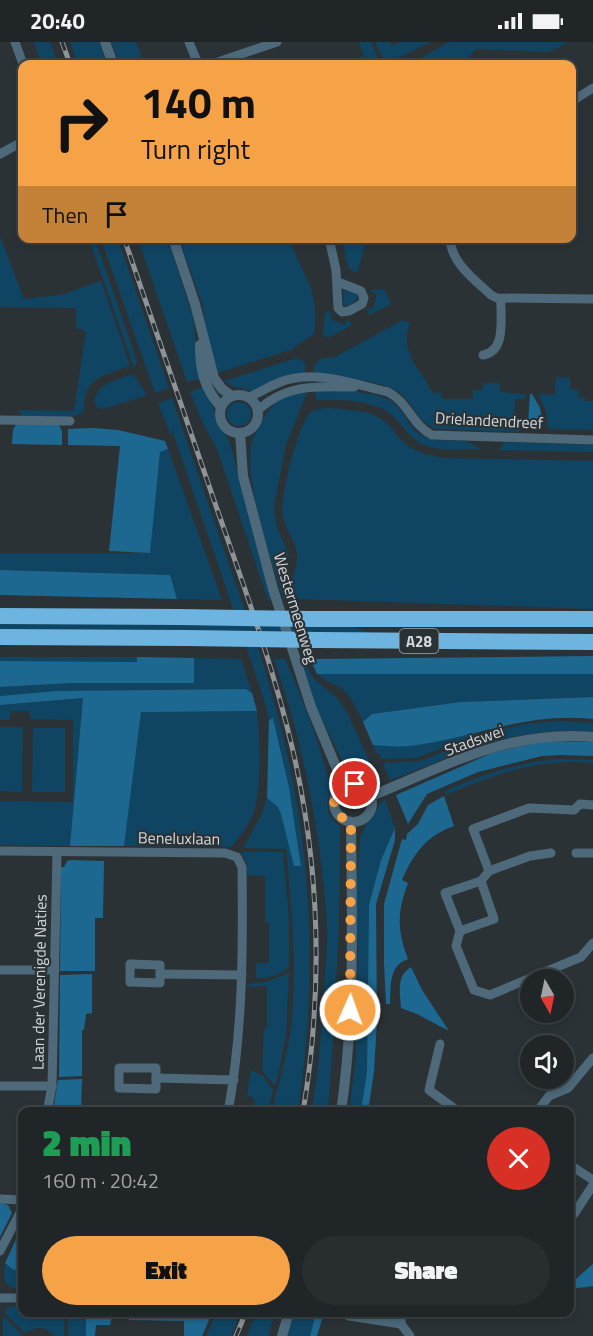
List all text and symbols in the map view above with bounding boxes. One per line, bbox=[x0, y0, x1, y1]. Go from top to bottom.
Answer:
text: 20:40 bbox=[30, 4, 85, 38]
text: 140 m bbox=[141, 70, 256, 134]
icon: right bbox=[42, 84, 120, 162]
text: Turn right bbox=[141, 128, 250, 169]
text: Then bbox=[42, 198, 88, 232]
icon: arrive bbox=[100, 198, 133, 231]
street label: Drielandendreef bbox=[434, 405, 544, 435]
street label: Westermeenweg bbox=[268, 549, 324, 667]
road number: A28 bbox=[400, 629, 438, 653]
street label: Stadswei bbox=[441, 718, 507, 762]
pin bbox=[329, 758, 380, 809]
icon: arrive bbox=[338, 767, 371, 800]
street label: Beneluxlaan bbox=[138, 825, 220, 851]
street label: Laan der Verenigde Naties bbox=[25, 894, 53, 1070]
north arrow bbox=[520, 969, 574, 1023]
map controls bbox=[520, 969, 574, 1089]
position arrow bbox=[318, 978, 382, 1042]
button: sound bbox=[520, 1035, 574, 1089]
text: 2 min bbox=[42, 1115, 131, 1170]
button: close bbox=[487, 1127, 550, 1190]
text: 160 m · 20:42 bbox=[42, 1165, 159, 1196]
button: Exit bbox=[42, 1236, 290, 1305]
button: Share bbox=[302, 1236, 550, 1305]

